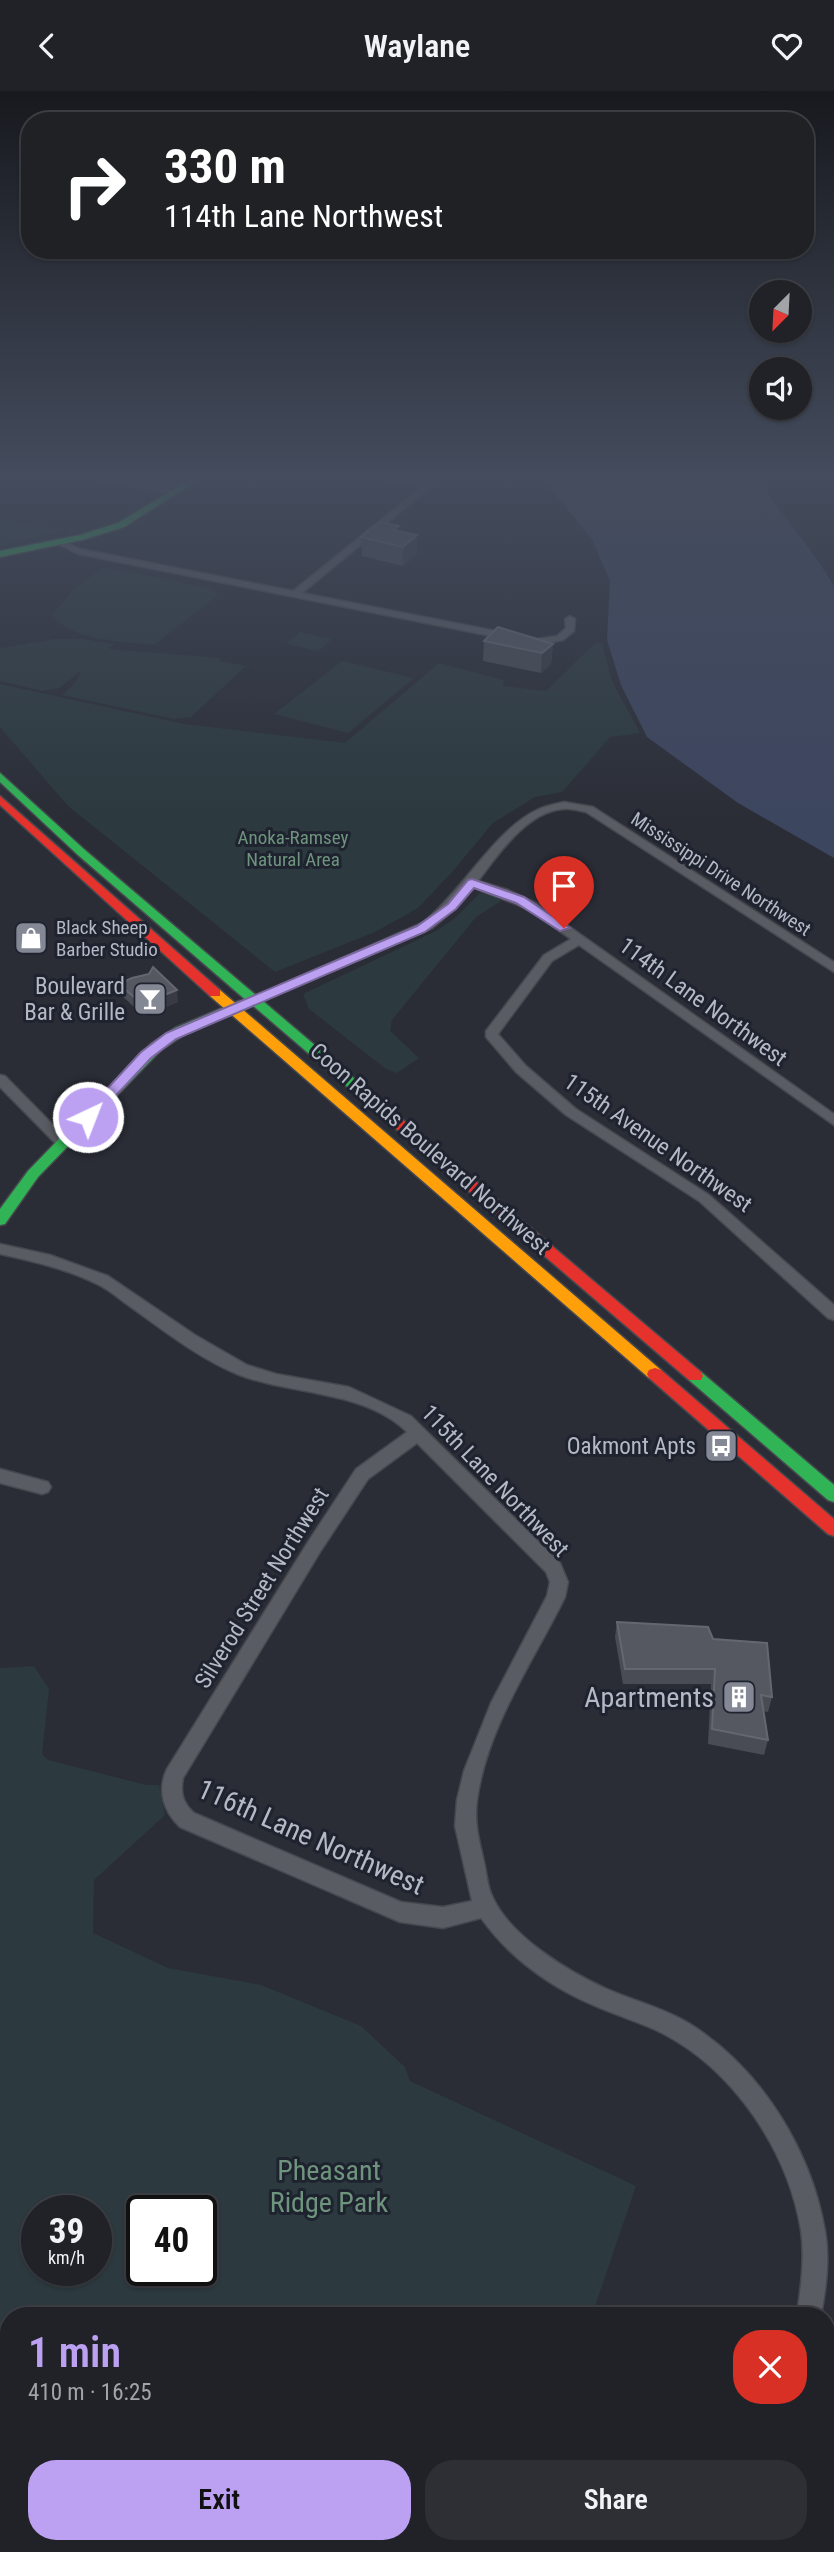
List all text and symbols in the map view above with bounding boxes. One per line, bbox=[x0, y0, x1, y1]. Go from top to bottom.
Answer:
icon: back bbox=[28, 27, 66, 65]
text: Waylane bbox=[364, 27, 470, 65]
icon: heart bbox=[768, 27, 806, 65]
text: 330 m bbox=[164, 138, 286, 195]
icon: right bbox=[49, 140, 140, 231]
text: 114th Lane Northwest bbox=[164, 197, 443, 235]
north arrow bbox=[749, 280, 812, 343]
map controls bbox=[749, 280, 812, 420]
button: sound bbox=[749, 357, 812, 420]
street label: Mississippi Drive Northwest bbox=[627, 807, 815, 941]
park label: Anoka-Ramsey Natural Area bbox=[238, 826, 349, 871]
pin bbox=[534, 856, 594, 928]
icon: arrive bbox=[545, 867, 583, 905]
place label: Black Sheep Barber Studio bbox=[56, 916, 158, 961]
shop icon: Black Sheep Barber Studio bbox=[12, 919, 50, 957]
street label: 114th Lane Northwest bbox=[614, 932, 792, 1072]
place label: Boulevard Bar & Grille bbox=[24, 973, 125, 1026]
bar icon: Boulevard Bar & Grille bbox=[131, 980, 169, 1018]
street label: Coon Rapids Boulevard Northwest bbox=[304, 1037, 556, 1261]
street label: 115th Avenue Northwest bbox=[559, 1068, 757, 1218]
position arrow bbox=[51, 1080, 125, 1154]
street label: 115th Lane Northwest bbox=[416, 1399, 574, 1563]
bus stop icon: Oakmont Apts bbox=[702, 1427, 740, 1465]
place label: Oakmont Apts bbox=[567, 1433, 696, 1460]
street label: Silverod Street Northwest bbox=[189, 1483, 335, 1693]
building icon: Apartments bbox=[720, 1678, 758, 1716]
place label: Apartments bbox=[584, 1681, 714, 1714]
street label: 116th Lane Northwest bbox=[193, 1772, 429, 1902]
park label: Pheasant Ridge Park bbox=[270, 2154, 389, 2219]
speed limit sign: 40 bbox=[126, 2195, 217, 2286]
text: 39 bbox=[49, 2211, 84, 2252]
text: km/h bbox=[48, 2247, 85, 2268]
text: 1 min bbox=[28, 2328, 121, 2377]
button: close bbox=[733, 2330, 807, 2404]
text: 410 m · 16:25 bbox=[28, 2379, 152, 2406]
button: Exit bbox=[28, 2460, 411, 2540]
button: Share bbox=[425, 2460, 807, 2540]

